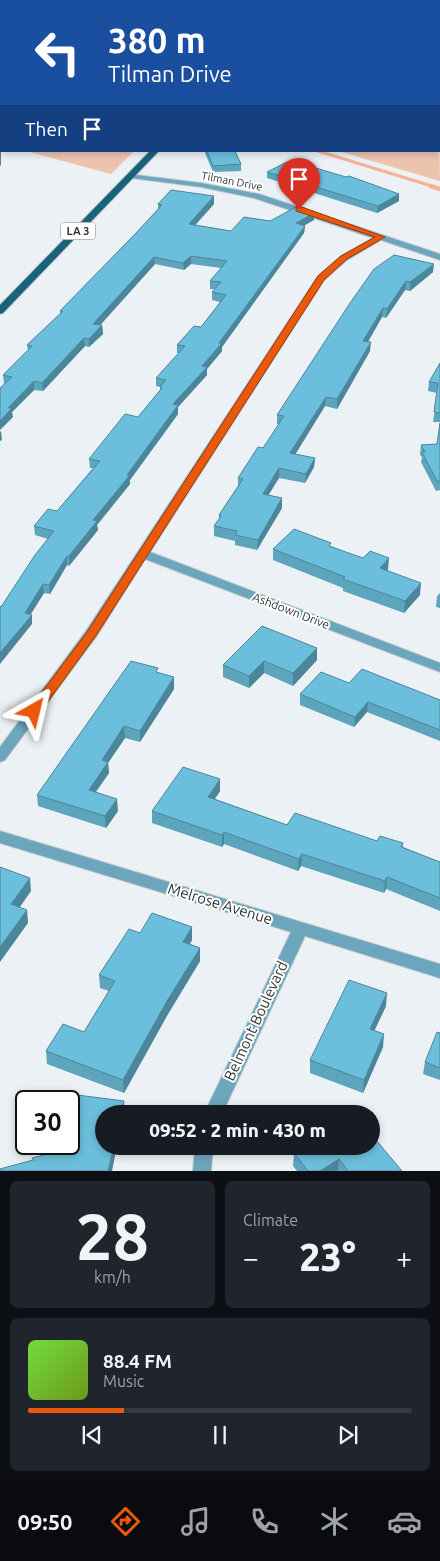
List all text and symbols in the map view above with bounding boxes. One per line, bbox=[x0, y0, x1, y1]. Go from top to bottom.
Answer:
icon: left bbox=[25, 20, 90, 85]
text: 380 m bbox=[108, 20, 206, 60]
text: Tilman Drive bbox=[108, 61, 232, 86]
icon: arrive bbox=[78, 115, 106, 143]
text: Then bbox=[25, 118, 68, 140]
pin bbox=[278, 158, 320, 209]
icon: arrive bbox=[285, 165, 313, 193]
street label: Tilman Drive bbox=[200, 169, 264, 193]
road number: LA 3 bbox=[60, 222, 96, 240]
street label: Ashdown Drive bbox=[251, 590, 331, 631]
position arrow bbox=[7, 684, 59, 736]
street label: Melrose Avenue bbox=[166, 880, 274, 928]
street label: Belmont Boulevard bbox=[220, 958, 291, 1083]
speed limit sign: 30 bbox=[15, 1090, 80, 1155]
text: 09:52 · 2 min · 430 m bbox=[149, 1119, 326, 1141]
text: 28 bbox=[76, 1199, 149, 1272]
text: Climate bbox=[243, 1211, 298, 1229]
text: 23° bbox=[299, 1236, 356, 1278]
text: − bbox=[243, 1242, 259, 1273]
text: + bbox=[396, 1242, 412, 1273]
text: km/h bbox=[94, 1268, 131, 1286]
text: 88.4 FM bbox=[103, 1350, 172, 1372]
text: Music bbox=[103, 1372, 144, 1390]
icon: previous bbox=[78, 1421, 106, 1449]
icon: pause bbox=[206, 1421, 234, 1449]
icon: next bbox=[334, 1421, 362, 1449]
icon: directions bbox=[108, 1504, 143, 1539]
icon: music bbox=[178, 1504, 213, 1539]
icon: phone bbox=[247, 1504, 282, 1539]
icon: climate bbox=[317, 1504, 352, 1539]
icon: car bbox=[387, 1504, 422, 1539]
text: 09:50 bbox=[17, 1509, 73, 1534]

